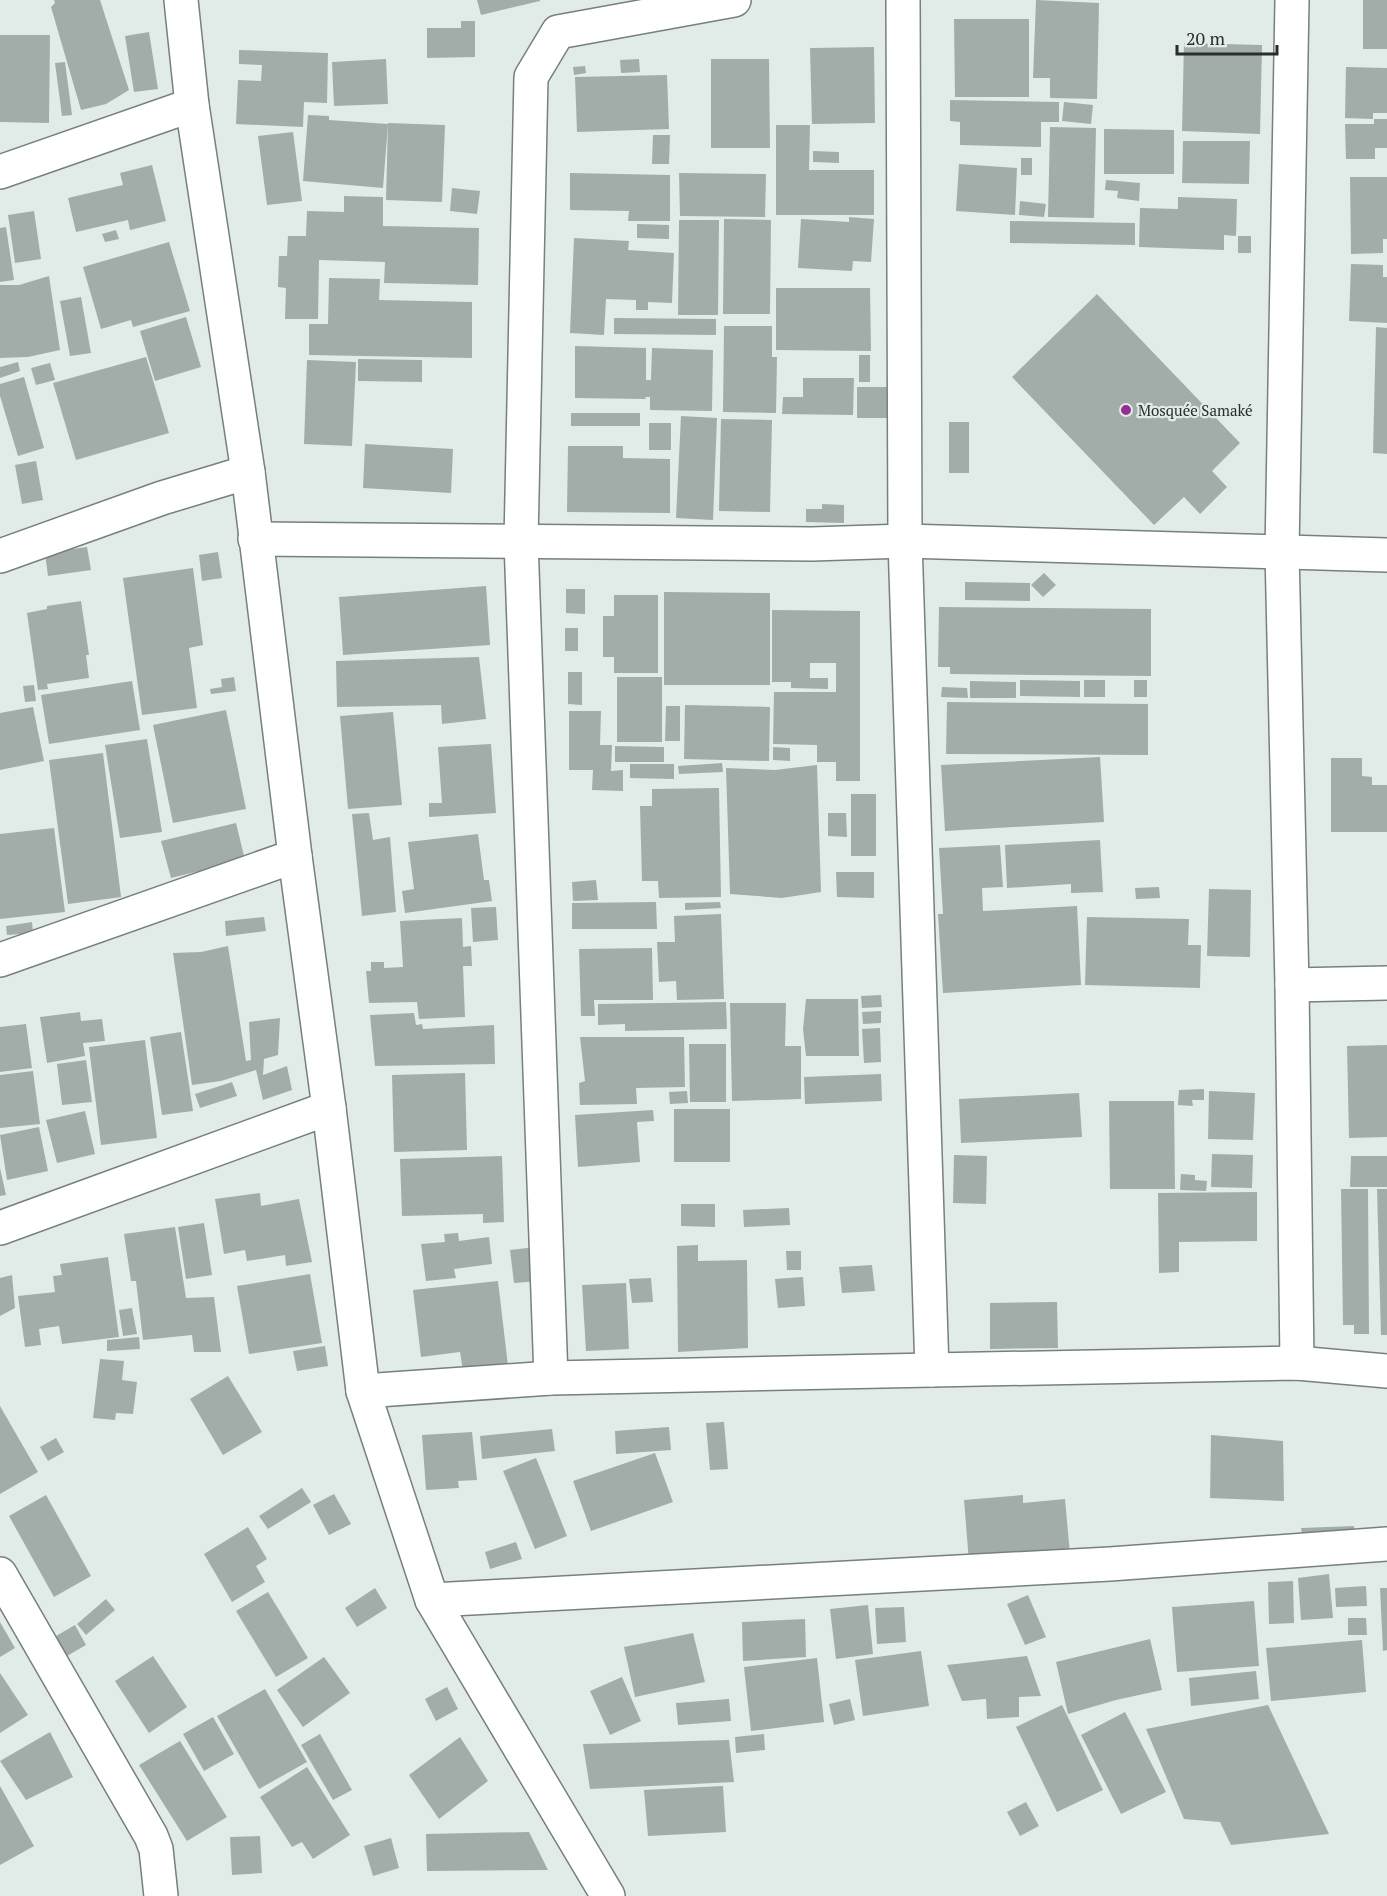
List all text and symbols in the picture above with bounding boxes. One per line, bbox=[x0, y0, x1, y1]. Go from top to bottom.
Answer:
scale bar bbox=[1177, 18, 1278, 56]
text: 20 m bbox=[1186, 26, 1226, 50]
place label: Mosquée Samaké bbox=[1138, 400, 1253, 420]
marker: Mosquée Samaké bbox=[1119, 403, 1133, 417]

